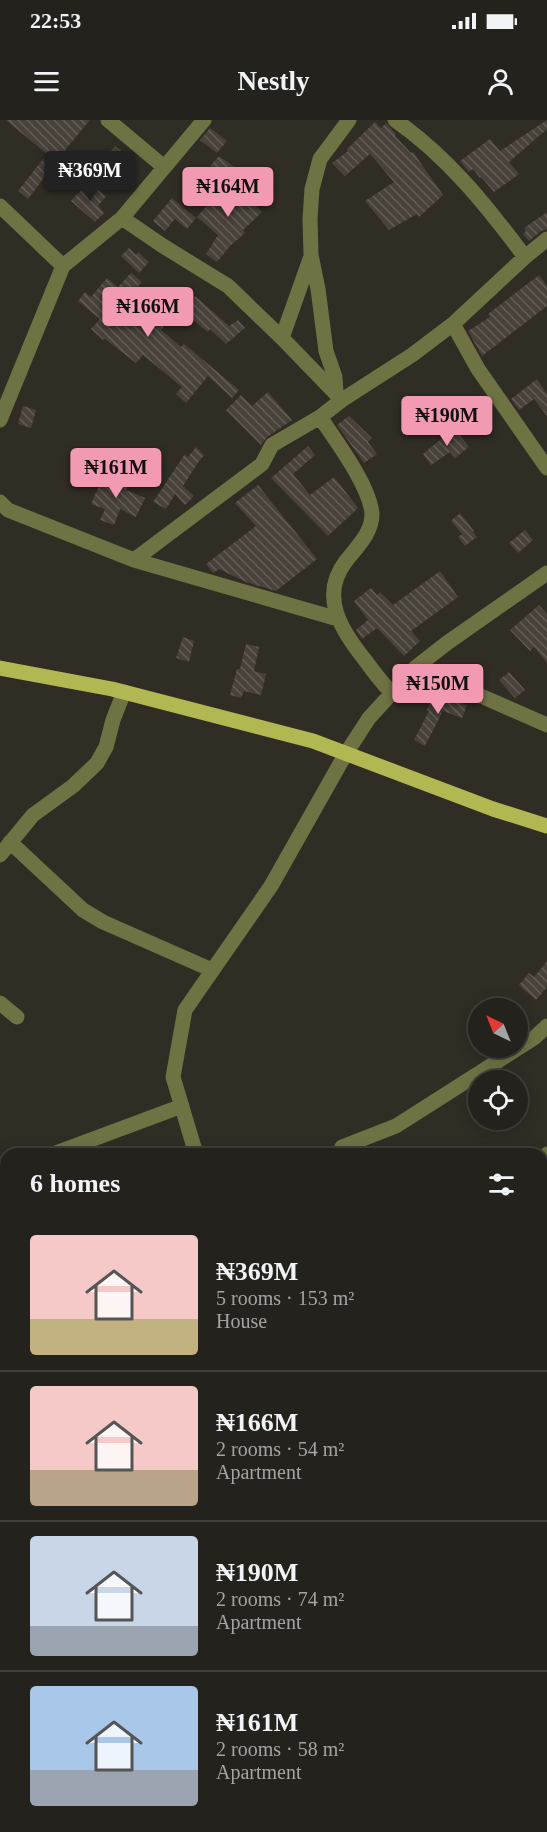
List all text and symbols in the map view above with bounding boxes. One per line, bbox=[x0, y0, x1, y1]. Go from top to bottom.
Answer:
text: 22:53 bbox=[30, 8, 81, 33]
icon: menu bbox=[30, 65, 63, 98]
icon: person bbox=[484, 65, 517, 98]
text: Nestly bbox=[238, 66, 309, 96]
pin: ₦369M bbox=[48, 151, 132, 202]
text: ₦369M bbox=[58, 159, 122, 181]
pin: ₦164M bbox=[186, 167, 270, 218]
text: ₦164M bbox=[196, 175, 260, 197]
pin: ₦166M bbox=[106, 287, 190, 338]
text: ₦166M bbox=[116, 295, 180, 317]
pin: ₦190M bbox=[405, 396, 489, 447]
text: ₦190M bbox=[415, 404, 479, 426]
pin: ₦161M bbox=[74, 448, 158, 499]
text: ₦161M bbox=[84, 456, 148, 478]
pin: ₦150M bbox=[396, 664, 480, 715]
text: ₦150M bbox=[406, 672, 470, 694]
north arrow bbox=[468, 998, 528, 1058]
map controls bbox=[468, 998, 528, 1130]
button: locate bbox=[468, 1070, 528, 1130]
icon: filters bbox=[485, 1168, 518, 1201]
text: 6 homes bbox=[30, 1169, 120, 1198]
text: ₦369M bbox=[216, 1257, 298, 1286]
icon: home bbox=[78, 1259, 150, 1331]
text: 5 rooms · 153 m² bbox=[216, 1287, 354, 1309]
text: House bbox=[216, 1310, 267, 1332]
text: ₦166M bbox=[216, 1408, 298, 1437]
icon: home bbox=[78, 1410, 150, 1482]
text: 2 rooms · 54 m² bbox=[216, 1438, 344, 1460]
text: Apartment bbox=[216, 1461, 302, 1483]
text: ₦190M bbox=[216, 1558, 298, 1587]
icon: home bbox=[78, 1560, 150, 1632]
text: 2 rooms · 74 m² bbox=[216, 1588, 344, 1610]
text: Apartment bbox=[216, 1611, 302, 1633]
text: ₦161M bbox=[216, 1708, 298, 1737]
icon: home bbox=[78, 1710, 150, 1782]
text: 2 rooms · 58 m² bbox=[216, 1738, 344, 1760]
text: Apartment bbox=[216, 1761, 302, 1783]

